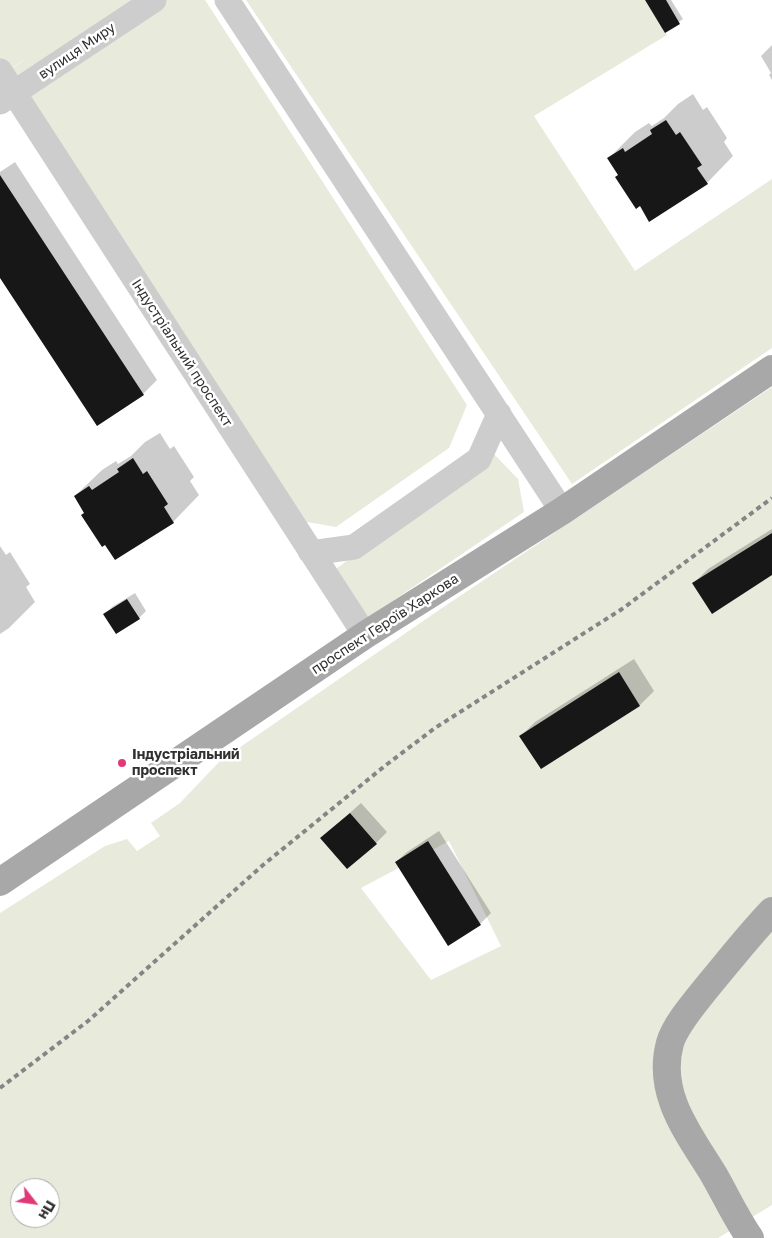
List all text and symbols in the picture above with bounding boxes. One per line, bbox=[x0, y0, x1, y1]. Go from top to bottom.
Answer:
street label: вулиця Миру bbox=[35, 19, 119, 83]
street label: Індустріальний проспект bbox=[128, 276, 236, 430]
street label: проспект Героїв Харкова bbox=[308, 570, 462, 678]
place label: Індустріальний проспект bbox=[132, 747, 240, 780]
marker: Індустріальний проспект bbox=[116, 757, 128, 769]
north arrow bbox=[10, 1178, 60, 1228]
text: Пн bbox=[35, 1198, 60, 1223]

